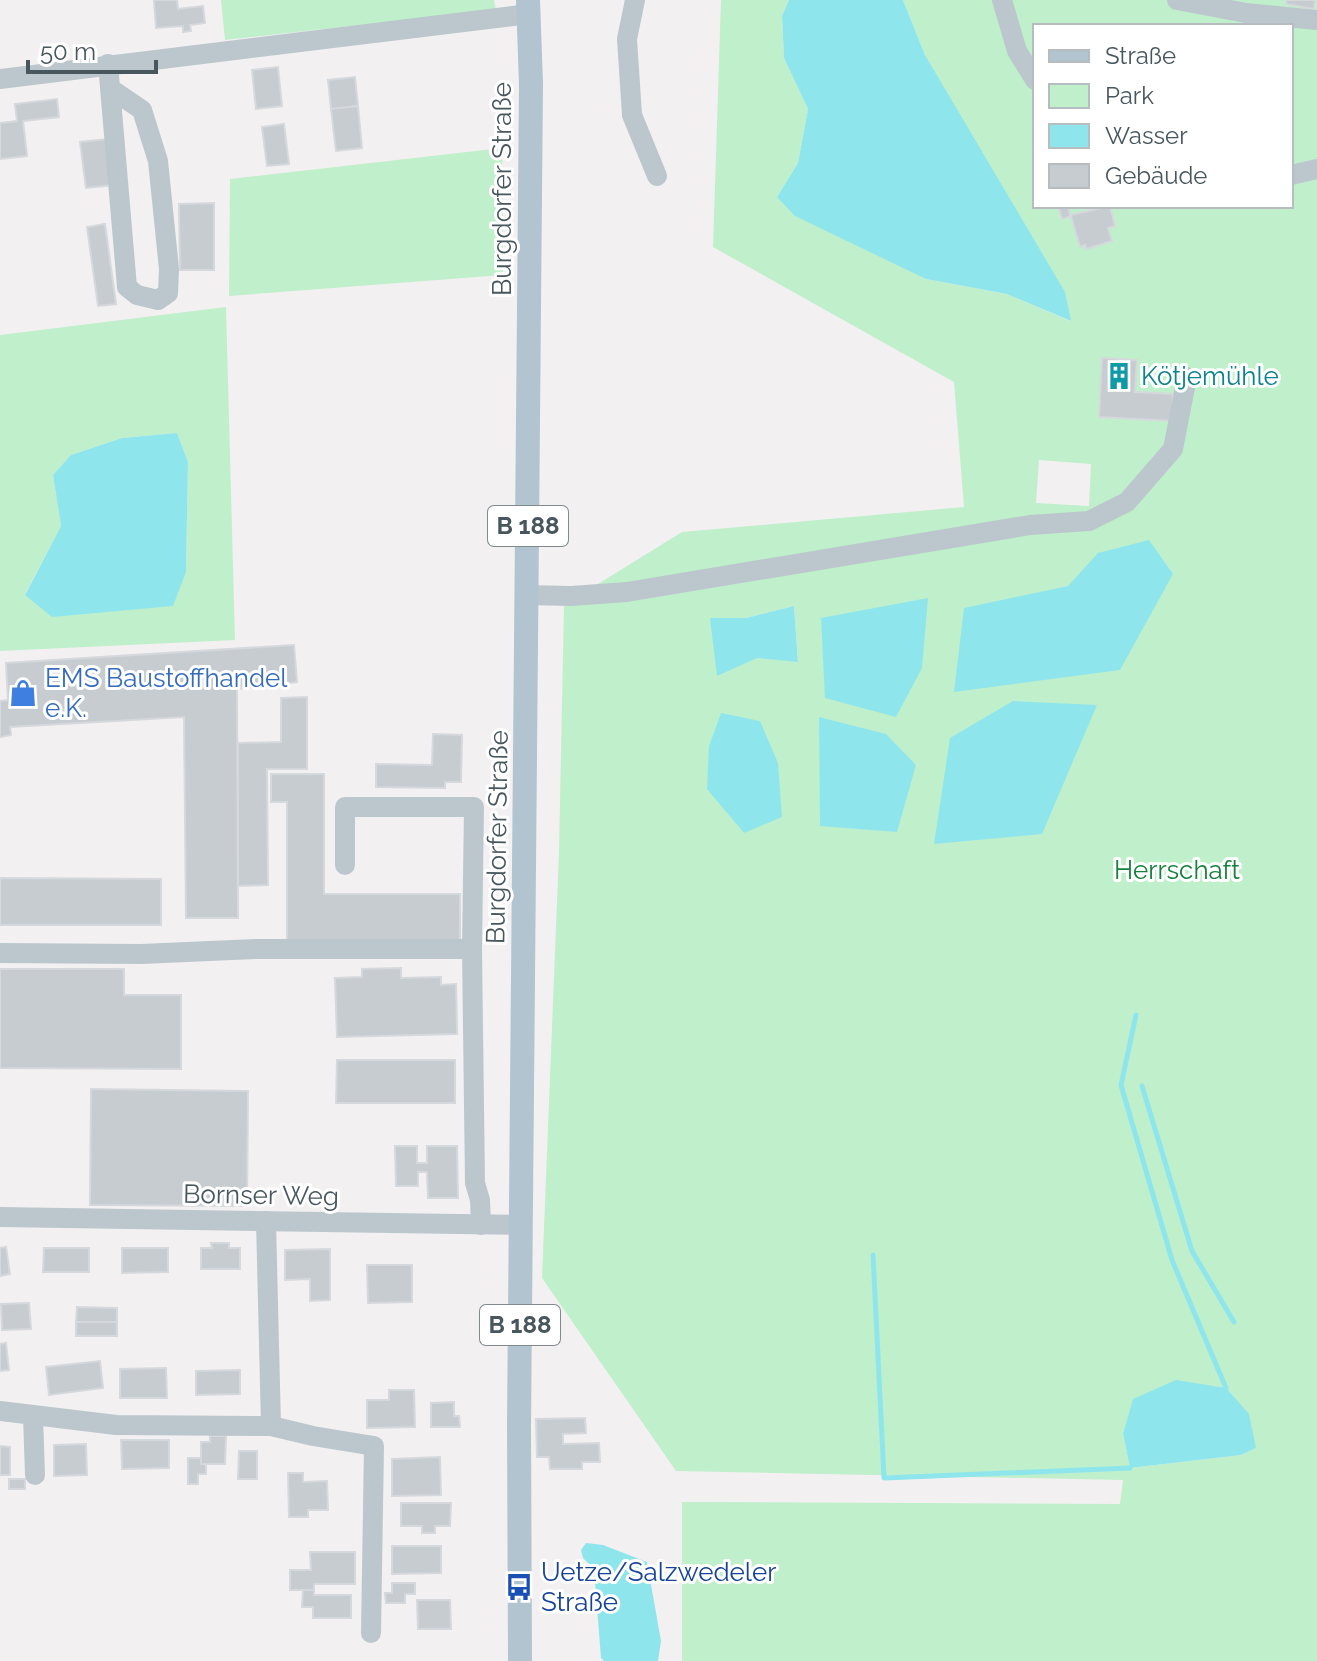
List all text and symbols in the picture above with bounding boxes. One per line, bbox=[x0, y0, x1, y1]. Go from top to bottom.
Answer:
scale bar bbox=[28, 24, 156, 74]
legend bbox=[1033, 24, 1293, 208]
text: 50 m bbox=[40, 37, 96, 66]
text: Straße bbox=[1105, 41, 1176, 70]
text: Park bbox=[1105, 81, 1154, 110]
street label: Burgdorfer Straße bbox=[487, 82, 517, 296]
text: Wasser bbox=[1105, 121, 1188, 150]
text: Gebäude bbox=[1105, 161, 1207, 190]
building icon: Kötjemühle bbox=[1104, 361, 1134, 391]
place label: Kötjemühle bbox=[1141, 361, 1279, 391]
road number: B 188 bbox=[488, 506, 568, 546]
place label: EMS Baustoffhandel e.K. bbox=[45, 663, 288, 723]
shop icon: EMS Baustoffhandel e.K. bbox=[8, 678, 38, 708]
street label: Burgdorfer Straße bbox=[480, 730, 514, 944]
park label: Herrschaft bbox=[1114, 855, 1240, 885]
street label: Bornser Weg bbox=[183, 1179, 339, 1211]
road number: B 188 bbox=[480, 1305, 560, 1345]
place label: Uetze/Salzwedeler Straße bbox=[541, 1557, 776, 1617]
bus stop icon: Uetze/Salzwedeler Straße bbox=[504, 1572, 534, 1602]

